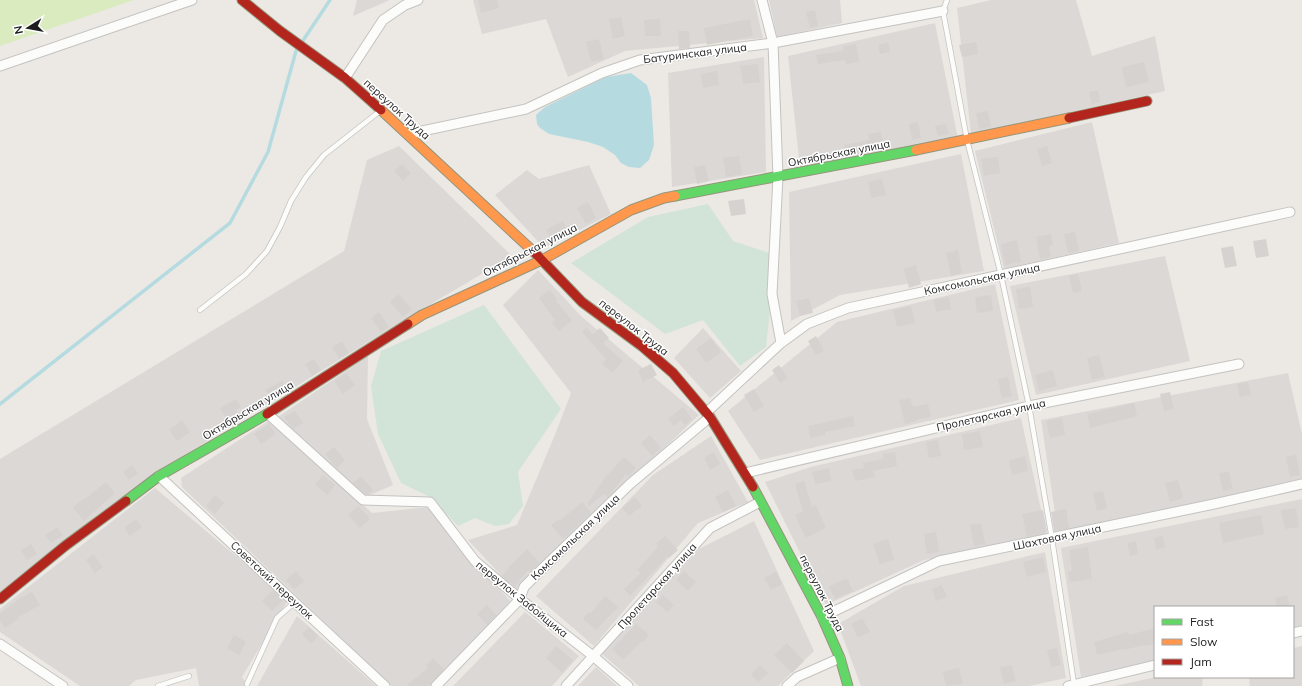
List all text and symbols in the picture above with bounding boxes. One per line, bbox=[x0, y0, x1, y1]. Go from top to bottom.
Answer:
north arrow bbox=[8, 8, 48, 48]
text: N bbox=[11, 24, 26, 35]
street label: Батуринская улица bbox=[642, 40, 748, 66]
street label: переулок Труда bbox=[361, 76, 433, 142]
street label: Октябрьская улица bbox=[787, 136, 891, 170]
street label: Октябрьская улица bbox=[481, 220, 579, 280]
street label: Комсомольская улица bbox=[923, 260, 1041, 298]
street label: переулок Труда bbox=[596, 296, 672, 358]
street label: Октябрьская улица bbox=[200, 377, 296, 443]
street label: Пролетарская улица bbox=[935, 396, 1047, 434]
street label: Комсомольская улица bbox=[528, 491, 622, 583]
street label: Шахтовая улица bbox=[1012, 521, 1102, 553]
street label: Советский переулок bbox=[228, 538, 316, 622]
street label: Пролетарская улица bbox=[614, 540, 700, 632]
street label: переулок Труда bbox=[797, 552, 847, 634]
street label: переулок Забойщика bbox=[473, 558, 571, 640]
legend bbox=[1154, 606, 1294, 678]
text: Fast bbox=[1190, 614, 1214, 629]
text: Slow bbox=[1190, 634, 1218, 649]
text: Jam bbox=[1190, 654, 1212, 669]

